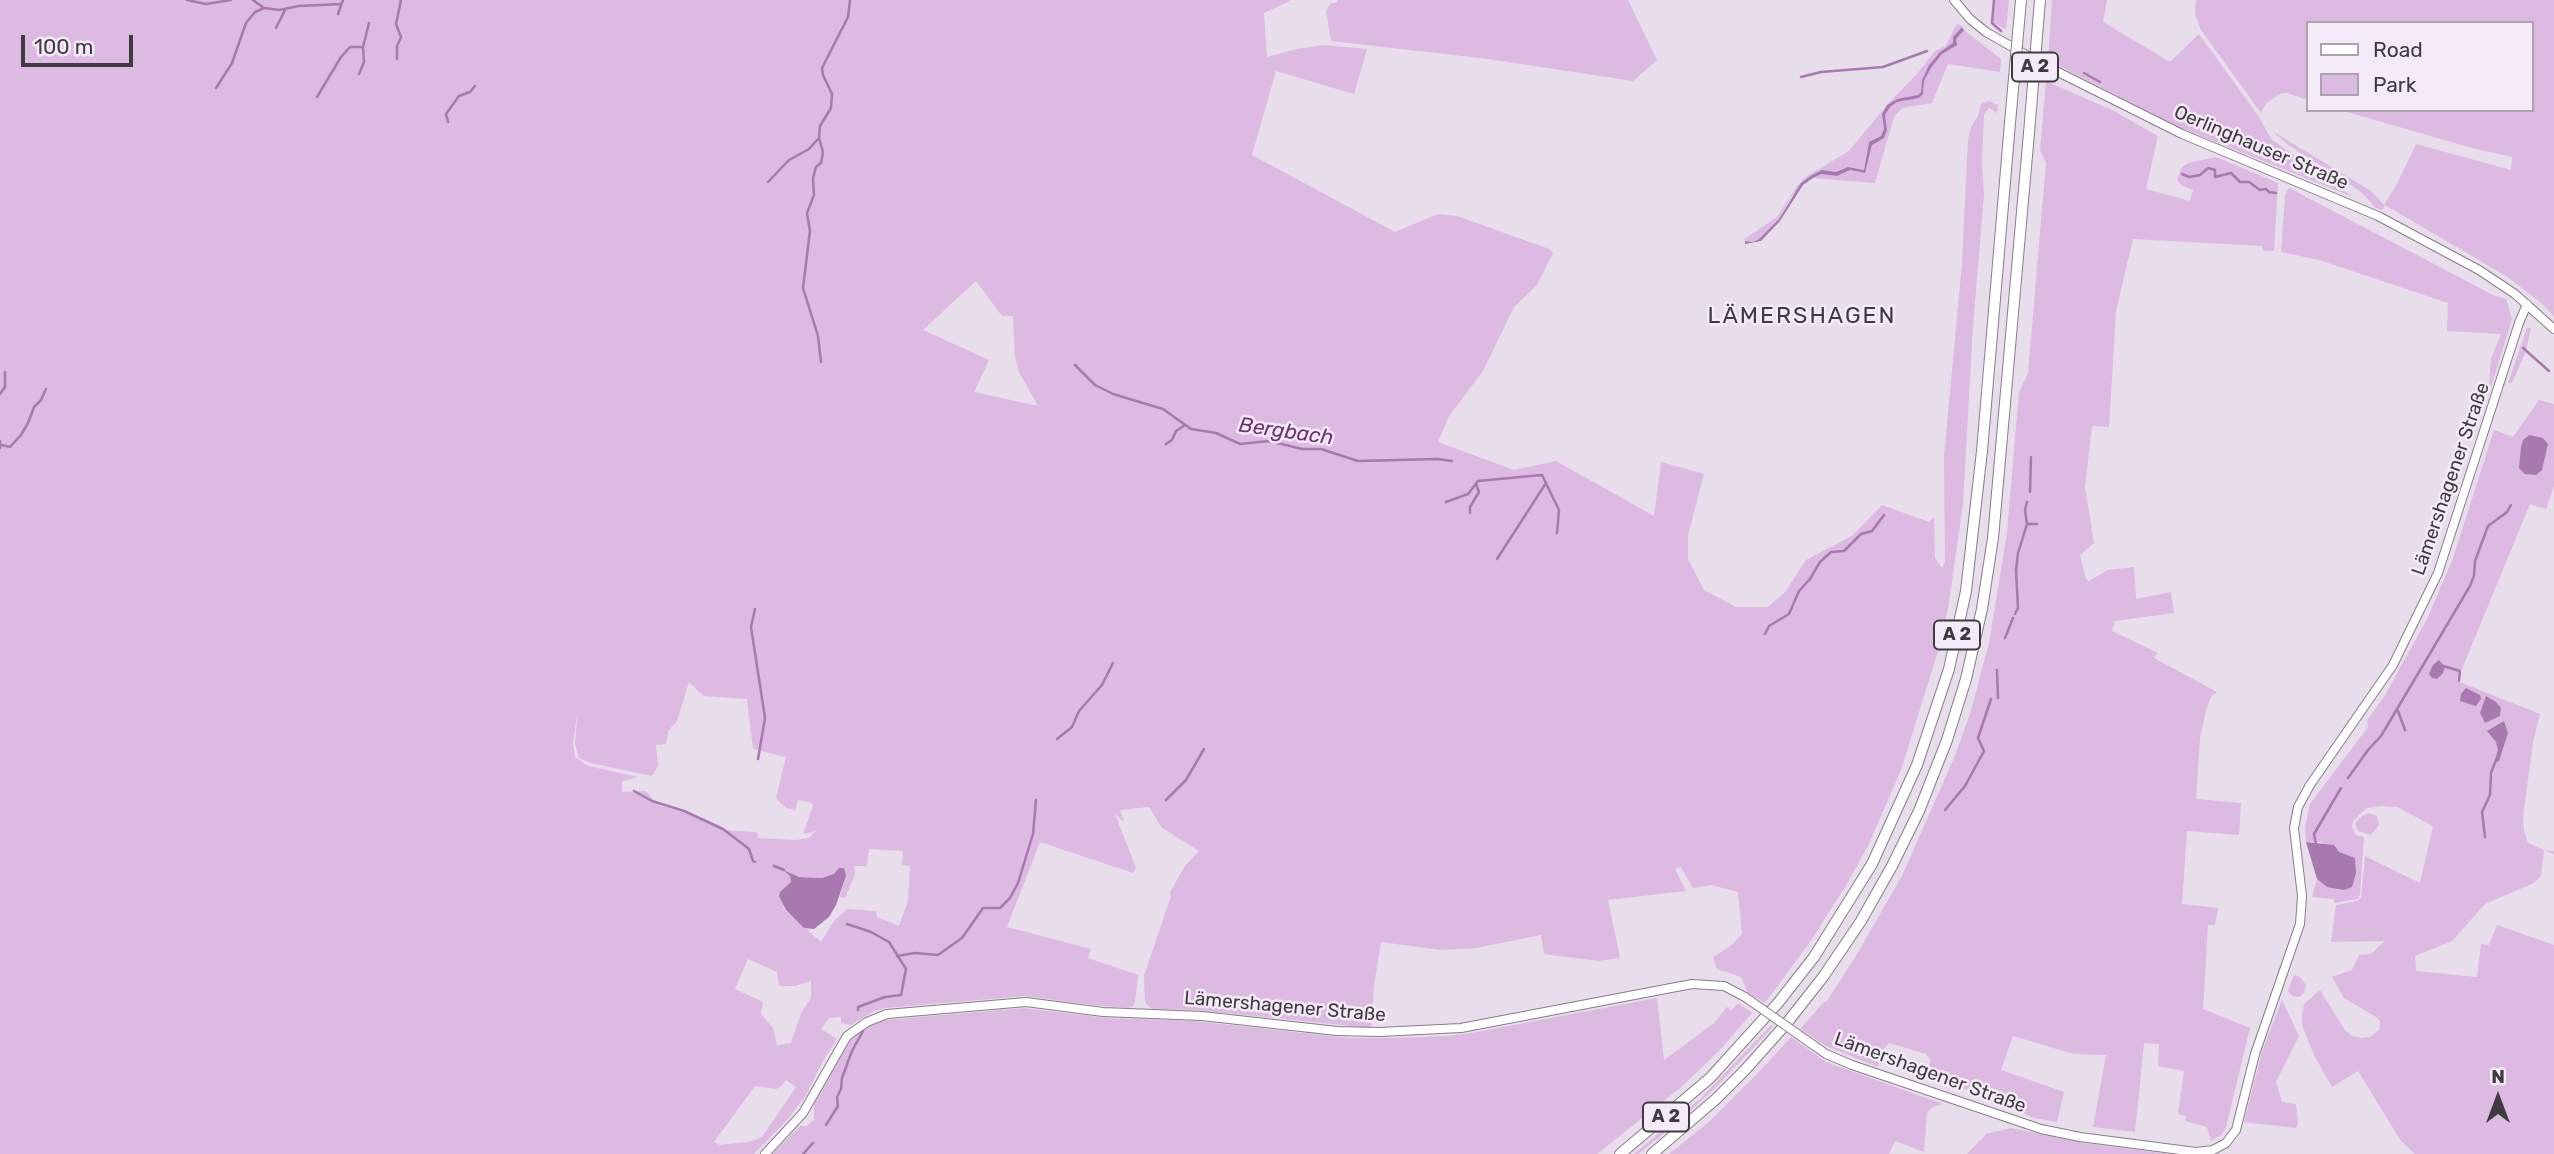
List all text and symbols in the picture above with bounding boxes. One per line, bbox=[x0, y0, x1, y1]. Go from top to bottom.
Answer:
scale bar bbox=[24, 21, 136, 65]
legend bbox=[2306, 21, 2533, 112]
text: 100 m bbox=[34, 34, 93, 59]
text: Road bbox=[2373, 37, 2423, 62]
road number: A 2 bbox=[2012, 52, 2058, 82]
text: Park bbox=[2373, 72, 2417, 97]
street label: Oerlinghauser Straße bbox=[2170, 101, 2352, 195]
district label: LÄMERSHAGEN bbox=[1709, 302, 1895, 330]
street label: Lämershagener Straße bbox=[2407, 380, 2495, 578]
water label: Bergbach bbox=[1237, 413, 1335, 451]
road number: A 2 bbox=[1934, 620, 1980, 650]
street label: Lämershagener Straße bbox=[1183, 987, 1387, 1027]
street label: Lämershagener Straße bbox=[1831, 1028, 2029, 1118]
north arrow bbox=[2463, 1063, 2533, 1133]
text: N bbox=[2491, 1065, 2505, 1088]
road number: A 2 bbox=[1643, 1102, 1689, 1132]

